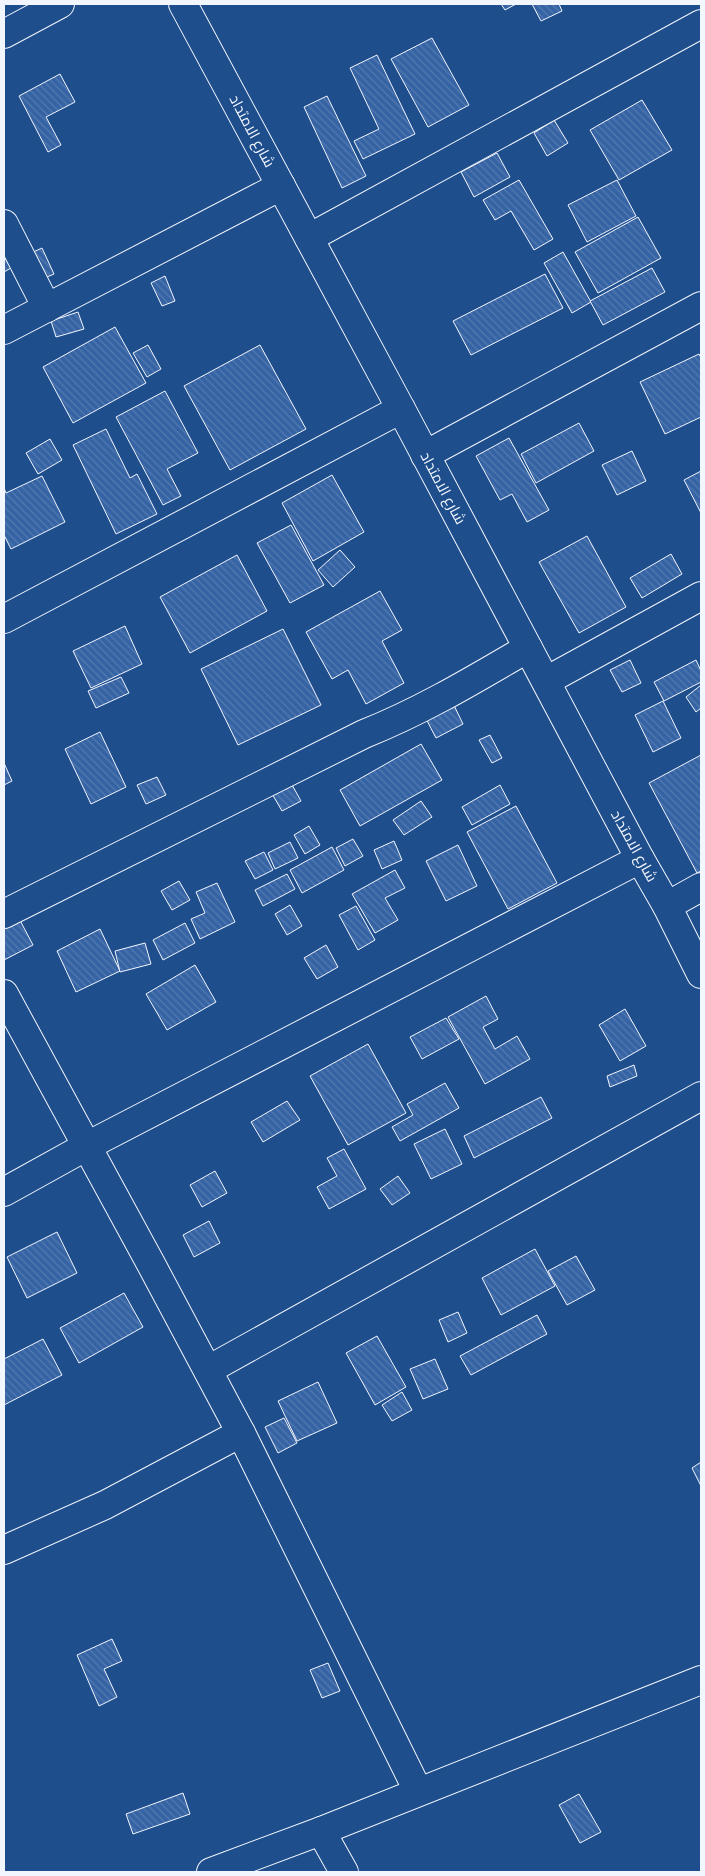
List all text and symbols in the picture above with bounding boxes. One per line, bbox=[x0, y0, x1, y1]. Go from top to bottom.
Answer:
street label: شارع الامتداد bbox=[224, 90, 281, 171]
street label: شارع الامتداد bbox=[415, 447, 472, 528]
street label: شارع الامتداد bbox=[605, 805, 664, 886]

